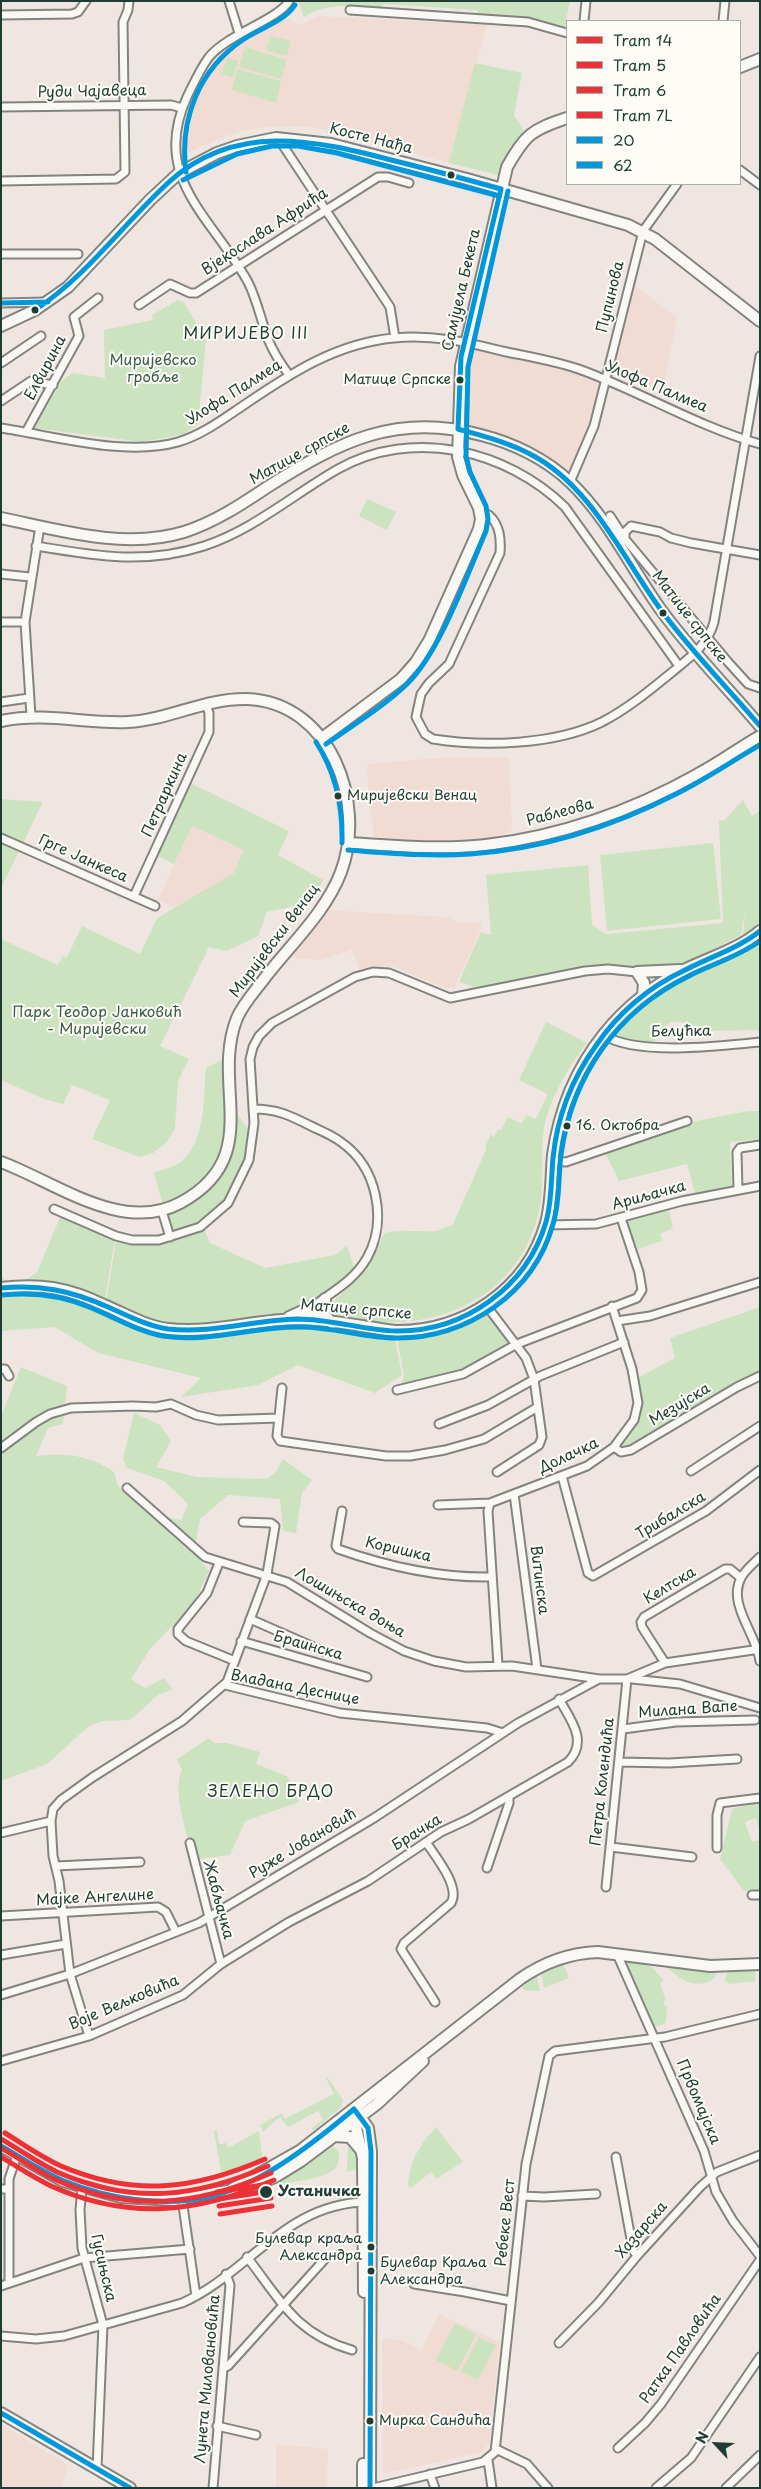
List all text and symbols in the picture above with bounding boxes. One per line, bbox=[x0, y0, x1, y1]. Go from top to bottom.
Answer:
legend bbox=[566, 20, 741, 185]
text: Tram 14 bbox=[613, 28, 672, 51]
text: Tram 5 bbox=[613, 53, 666, 76]
text: Tram 6 bbox=[613, 78, 666, 101]
street label: Руди Чајавеца bbox=[37, 82, 147, 102]
text: Tram 7L bbox=[613, 103, 673, 126]
street label: Косте Нађа bbox=[328, 120, 414, 158]
text: 20 bbox=[613, 128, 634, 151]
text: 62 bbox=[613, 153, 633, 176]
unlabelled marker bbox=[446, 170, 456, 180]
street label: Вјекослава Афрића bbox=[199, 185, 331, 279]
street label: Самјуела Бекета bbox=[439, 227, 485, 353]
street label: Пупинова bbox=[593, 259, 629, 335]
unlabelled marker bbox=[30, 305, 40, 315]
district label: МИРИЈЕВО III bbox=[182, 325, 310, 345]
street label: Елвирина bbox=[21, 332, 71, 404]
park label: Миријевско гробље bbox=[109, 352, 197, 387]
street label: Улофа Палмеа bbox=[183, 356, 285, 430]
street label: Улофа Палмеа bbox=[602, 357, 710, 417]
place label: Матице Српске bbox=[344, 372, 451, 388]
marker: Матице Српске bbox=[455, 375, 465, 385]
street label: Матице српске bbox=[247, 419, 353, 489]
street label: Матице српске bbox=[648, 568, 730, 666]
unlabelled marker bbox=[658, 608, 668, 618]
street label: Петраркина bbox=[138, 750, 192, 840]
place label: Миријевски Венац bbox=[347, 788, 477, 804]
marker: Миријевски Венац bbox=[333, 791, 343, 801]
street label: Раблеова bbox=[524, 795, 596, 831]
street label: Грге Јанкеса bbox=[36, 831, 130, 887]
street label: Миријевски венац bbox=[226, 881, 324, 1001]
park label: Парк Теодор Јанковић - Миријевски bbox=[12, 1004, 182, 1039]
street label: Белућка bbox=[651, 1022, 711, 1042]
place label: 16. Октобра bbox=[576, 1118, 659, 1134]
marker: 16. Октобра bbox=[562, 1121, 572, 1131]
street label: Ариљачка bbox=[610, 1177, 688, 1215]
street label: Матице српске bbox=[300, 1296, 412, 1324]
street label: Мезијска bbox=[646, 1380, 714, 1430]
street label: Долачка bbox=[536, 1434, 602, 1478]
street label: Трибалска bbox=[633, 1488, 709, 1544]
street label: Коришка bbox=[363, 1534, 433, 1566]
street label: Витинска bbox=[526, 1544, 552, 1616]
street label: Келтска bbox=[641, 1563, 699, 1609]
street label: Лошињска доња bbox=[292, 1564, 408, 1642]
street label: Браинска bbox=[271, 1628, 345, 1664]
street label: Владана Деснице bbox=[229, 1667, 361, 1709]
street label: Милана Вапе bbox=[638, 1698, 738, 1722]
street label: Петра Колендића bbox=[587, 1717, 619, 1847]
district label: ЗЕЛЕНО БРДО bbox=[207, 1783, 335, 1803]
street label: Руже Јовановић bbox=[246, 1805, 360, 1883]
street label: Брачка bbox=[389, 1811, 445, 1855]
street label: Жабљачка bbox=[199, 1859, 237, 1941]
street label: Мајке Ангелине bbox=[36, 1886, 154, 1910]
street label: Воје Вељковића bbox=[66, 1972, 182, 2034]
street label: Првомајска bbox=[672, 2057, 724, 2147]
street label: Ребеке Вест bbox=[492, 2178, 520, 2268]
place label: Устаничка bbox=[278, 2183, 361, 2201]
marker: Устаничка bbox=[258, 2184, 274, 2200]
street label: Хазарска bbox=[613, 2198, 671, 2262]
place label: Булевар краља Александра bbox=[255, 2231, 362, 2264]
street label: Гусињска bbox=[86, 2232, 120, 2304]
marker: Булевар краља Александра bbox=[366, 2242, 376, 2252]
place label: Булевар Краља Александра bbox=[380, 2255, 487, 2288]
marker: Булевар Краља Александра bbox=[366, 2266, 376, 2276]
street label: Ратка Павловића bbox=[636, 2291, 726, 2407]
street label: Лунета Миловановића bbox=[192, 2294, 224, 2464]
place label: Мирка Сандића bbox=[379, 2413, 491, 2429]
marker: Мирка Сандића bbox=[365, 2416, 375, 2426]
north arrow bbox=[691, 2419, 741, 2469]
text: N bbox=[690, 2428, 714, 2447]

